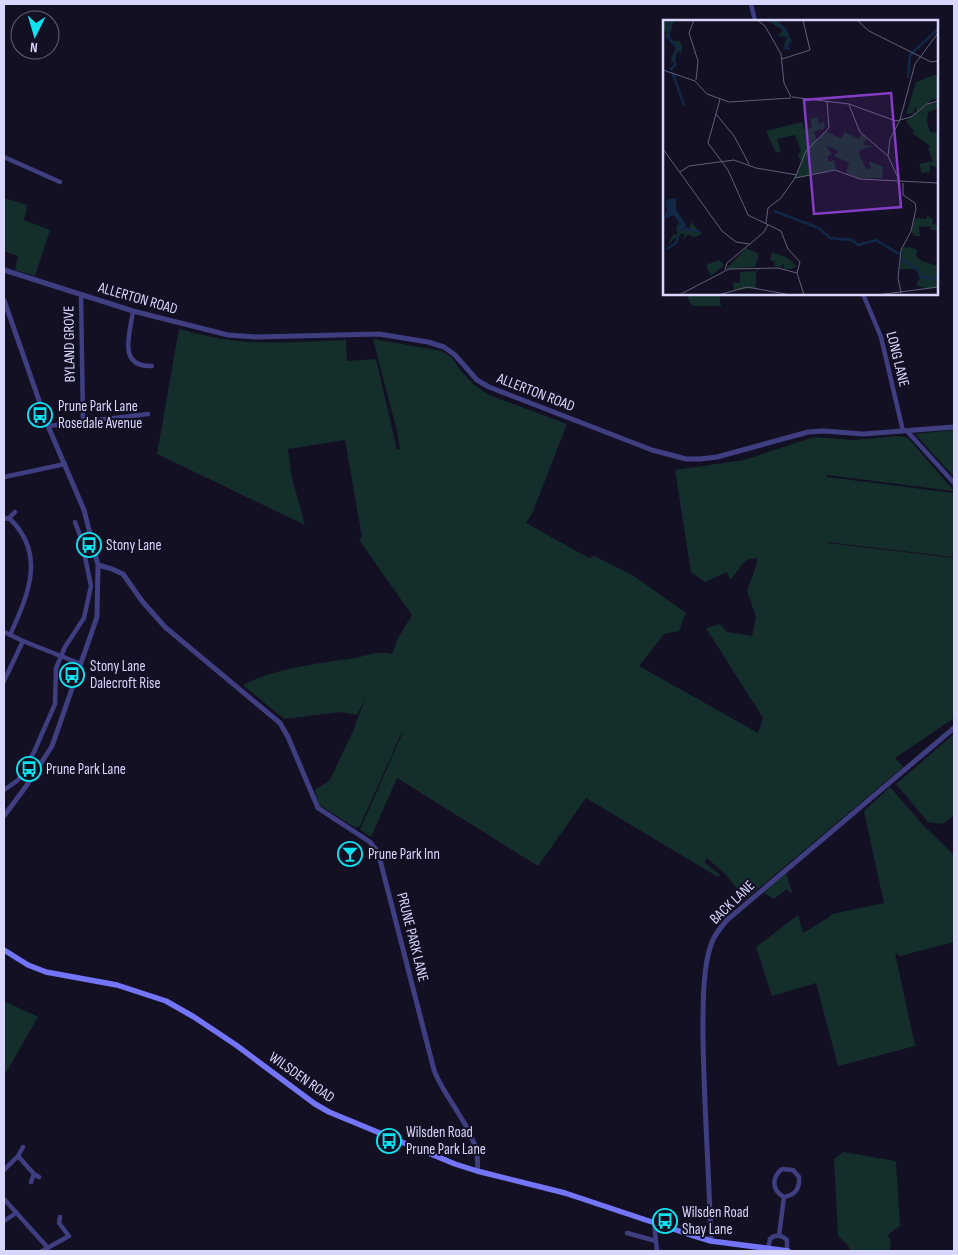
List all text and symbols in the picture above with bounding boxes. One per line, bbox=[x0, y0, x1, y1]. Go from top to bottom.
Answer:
north arrow bbox=[10, 10, 60, 60]
inset map bbox=[663, 20, 938, 295]
text: N bbox=[29, 39, 38, 56]
street label: ALLERTON ROAD bbox=[95, 278, 180, 319]
street label: BYLAND GROVE bbox=[59, 305, 80, 383]
street label: LONG LANE bbox=[881, 330, 914, 389]
street label: ALLERTON ROAD bbox=[493, 369, 577, 416]
place label: Prune Park Lane Rosedale Avenue bbox=[58, 397, 142, 433]
bus stop icon: Prune Park Lane Rosedale Avenue bbox=[27, 402, 53, 428]
bus stop icon: Stony Lane bbox=[76, 532, 102, 558]
place label: Stony Lane bbox=[106, 536, 161, 555]
place label: Stony Lane Dalecroft Rise bbox=[90, 657, 160, 693]
bus stop icon: Stony Lane Dalecroft Rise bbox=[59, 662, 85, 688]
bus stop icon: Prune Park Lane bbox=[16, 756, 42, 782]
place label: Prune Park Lane bbox=[46, 760, 126, 779]
bar icon: Prune Park Inn bbox=[337, 841, 363, 867]
place label: Prune Park Inn bbox=[368, 845, 440, 864]
street label: BACK LANE bbox=[706, 876, 759, 928]
street label: PRUNE PARK LANE bbox=[392, 891, 433, 984]
street label: WILSDEN ROAD bbox=[265, 1048, 338, 1107]
place label: Wilsden Road Prune Park Lane bbox=[406, 1123, 486, 1159]
bus stop icon: Wilsden Road Prune Park Lane bbox=[376, 1128, 402, 1154]
place label: Wilsden Road Shay Lane bbox=[682, 1203, 749, 1239]
bus stop icon: Wilsden Road Shay Lane bbox=[652, 1208, 678, 1234]

